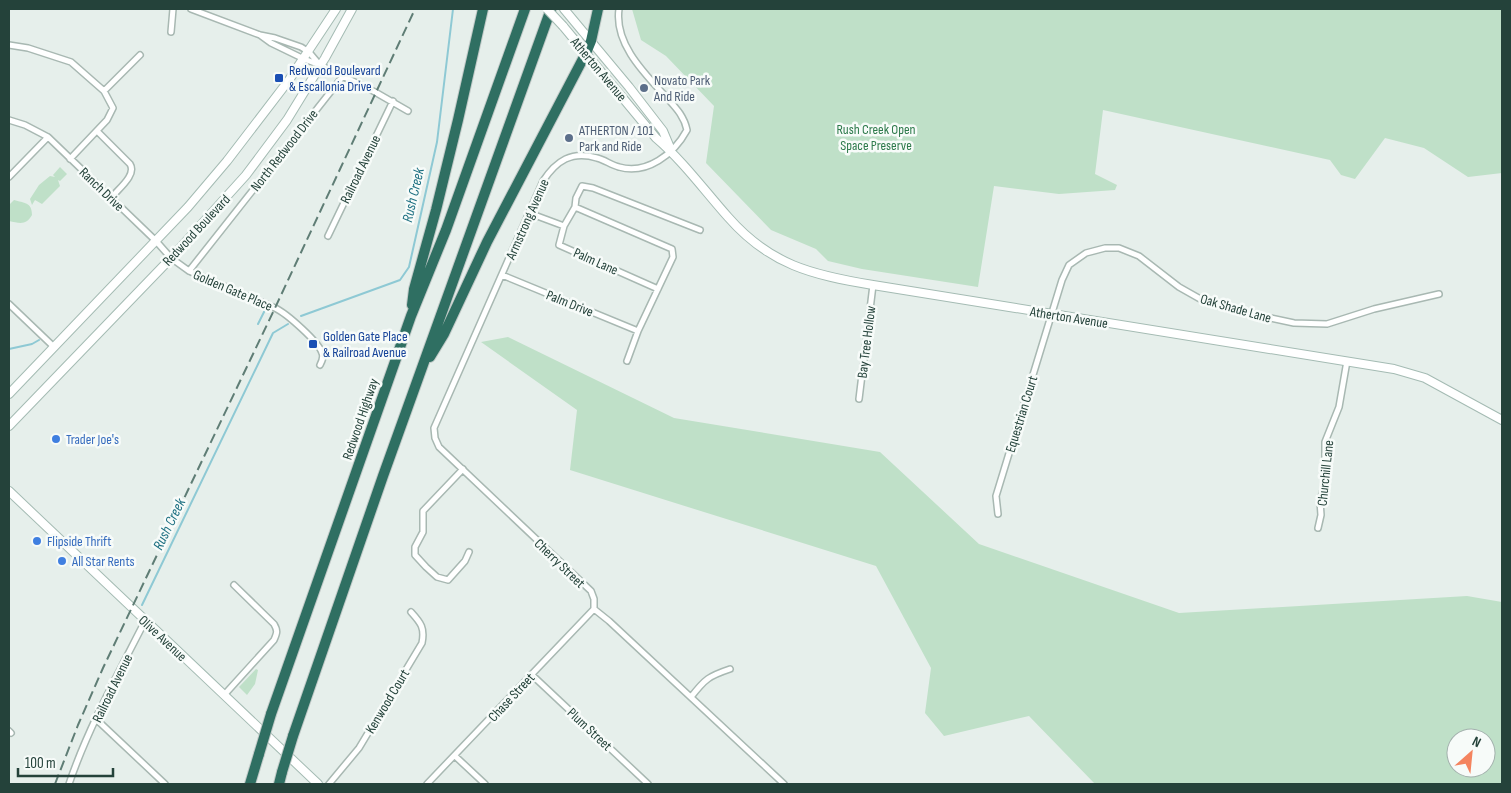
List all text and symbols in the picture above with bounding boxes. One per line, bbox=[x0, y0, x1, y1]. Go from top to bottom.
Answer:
street label: Atherton Avenue bbox=[566, 33, 630, 105]
place label: Redwood Boulevard & Escallonia Drive bbox=[289, 62, 381, 95]
marker: Redwood Boulevard & Escallonia Drive bbox=[273, 72, 285, 84]
place label: Novato Park And Ride bbox=[653, 72, 711, 105]
marker: Novato Park And Ride bbox=[638, 82, 650, 94]
street label: North Redwood Drive bbox=[247, 106, 322, 195]
park label: Rush Creek Open Space Preserve bbox=[836, 121, 916, 154]
place label: ATHERTON / 101 Park and Ride bbox=[578, 122, 653, 155]
street label: Railroad Avenue bbox=[337, 132, 384, 206]
marker: ATHERTON / 101 Park and Ride bbox=[563, 132, 575, 144]
street label: Ranch Drive bbox=[76, 164, 128, 215]
water label: Rush Creek bbox=[398, 166, 429, 224]
street label: Armstrong Avenue bbox=[502, 176, 553, 263]
street label: Redwood Boulevard bbox=[159, 191, 234, 270]
street label: Palm Lane bbox=[571, 244, 621, 279]
street label: Golden Gate Place bbox=[191, 266, 275, 315]
street label: Palm Drive bbox=[544, 286, 596, 321]
street label: Oak Shade Lane bbox=[1198, 290, 1273, 327]
street label: Atherton Avenue bbox=[1028, 303, 1109, 332]
street label: Bay Tree Hollow bbox=[854, 305, 879, 379]
place label: Golden Gate Place & Railroad Avenue bbox=[323, 328, 408, 361]
marker: Golden Gate Place & Railroad Avenue bbox=[307, 338, 319, 350]
street label: Equestrian Court bbox=[1002, 374, 1041, 455]
street label: Redwood Highway bbox=[339, 376, 383, 462]
place label: Trader Joe's bbox=[66, 431, 119, 448]
marker: Trader Joe's bbox=[50, 433, 62, 445]
street label: Churchill Lane bbox=[1314, 439, 1337, 507]
water label: Rush Creek bbox=[149, 495, 190, 553]
place label: Flipside Thrift bbox=[47, 533, 111, 550]
marker: Flipside Thrift bbox=[31, 535, 43, 547]
street label: Cherry Street bbox=[531, 535, 588, 592]
place label: All Star Rents bbox=[71, 553, 135, 570]
marker: All Star Rents bbox=[56, 555, 68, 567]
street label: Olive Avenue bbox=[135, 612, 190, 665]
street label: Railroad Avenue bbox=[89, 651, 136, 725]
street label: Kenwood Court bbox=[362, 666, 413, 736]
street label: Chase Street bbox=[484, 669, 538, 725]
street label: Plum Street bbox=[564, 704, 616, 754]
north arrow bbox=[1446, 728, 1496, 778]
text: N bbox=[1469, 733, 1484, 751]
scale bar bbox=[18, 746, 112, 778]
text: 100 m bbox=[25, 754, 56, 773]

